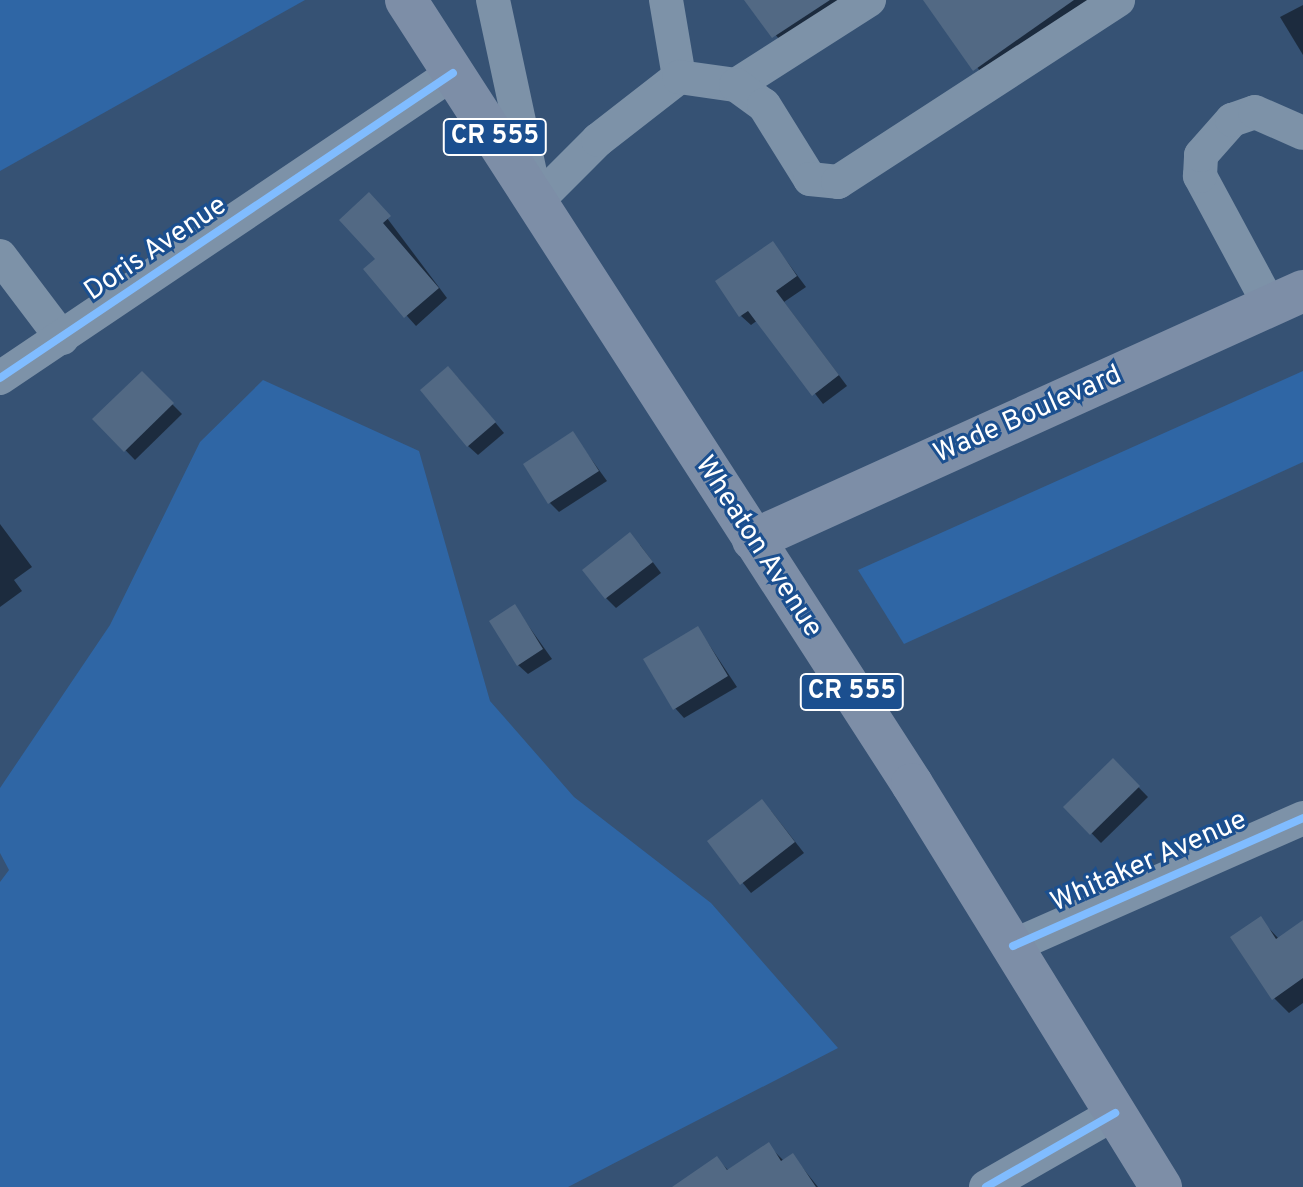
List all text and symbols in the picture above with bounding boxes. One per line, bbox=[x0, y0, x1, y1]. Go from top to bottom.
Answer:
road number: CR 555 bbox=[441, 115, 549, 159]
street label: Doris Avenue bbox=[78, 189, 234, 309]
street label: Wade Boulevard bbox=[929, 359, 1127, 471]
street label: Wheaton Avenue bbox=[687, 450, 829, 644]
road number: CR 555 bbox=[798, 670, 906, 714]
street label: Whitaker Avenue bbox=[1045, 804, 1253, 920]

